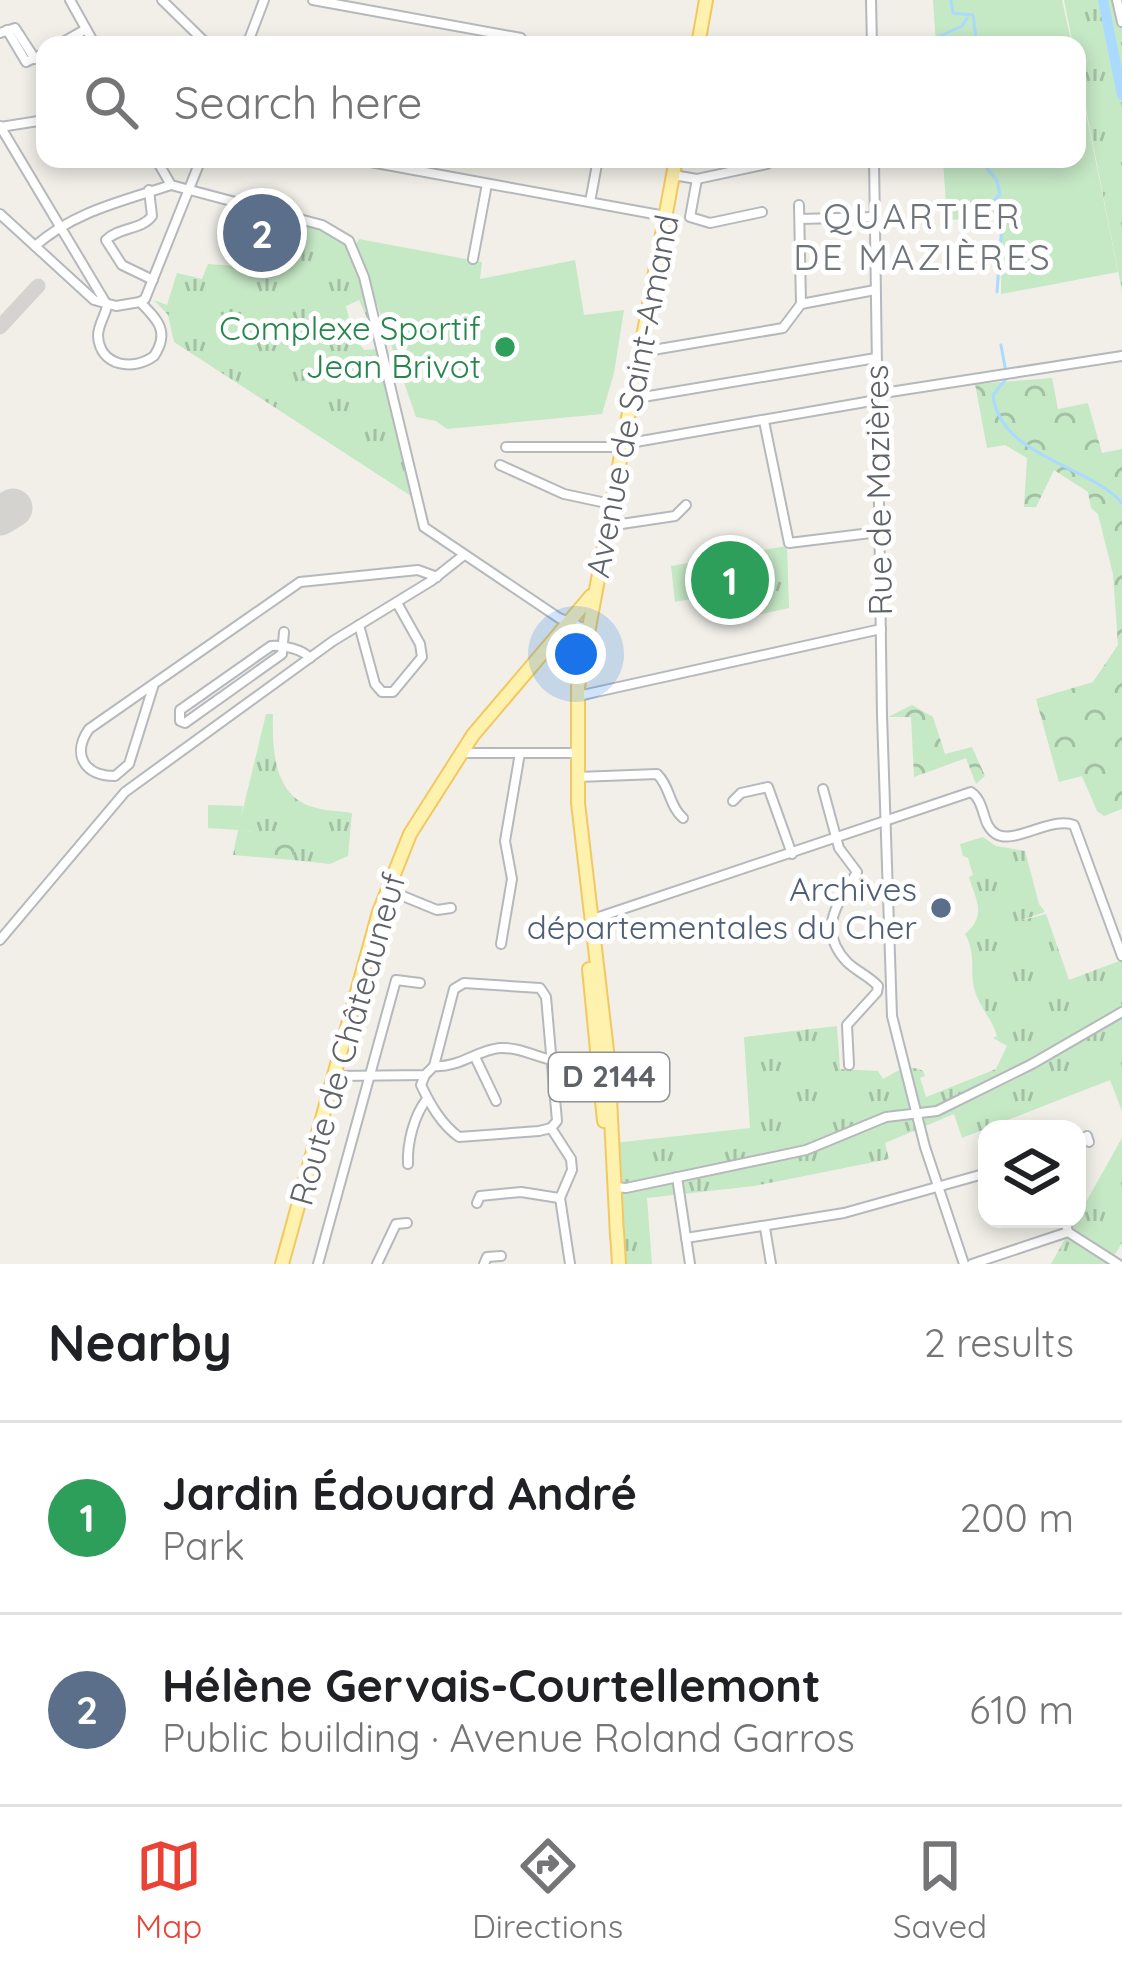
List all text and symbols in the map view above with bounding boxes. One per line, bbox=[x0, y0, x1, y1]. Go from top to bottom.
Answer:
search box bbox=[36, 36, 1086, 168]
icon: search bbox=[78, 69, 144, 135]
text: Search here bbox=[174, 74, 422, 130]
pin: 2 bbox=[223, 188, 301, 278]
district label: QUARTIER DE MAZIÈRES bbox=[793, 193, 1053, 279]
street label: Avenue de Saint-Amand bbox=[576, 211, 687, 581]
place label: Complexe Sportif Jean Brivot bbox=[219, 307, 481, 386]
marker: Complexe Sportif Jean Brivot bbox=[492, 334, 518, 360]
street label: Rue de Mazières bbox=[855, 364, 900, 616]
pin: 1 bbox=[691, 535, 769, 625]
your location bbox=[546, 624, 606, 684]
street label: Route de Châteauneuf bbox=[279, 868, 414, 1210]
place label: Archives départementales du Cher bbox=[527, 868, 917, 947]
marker: Archives départementales du Cher bbox=[928, 895, 954, 921]
road number: D 2144 bbox=[549, 1053, 669, 1101]
map controls bbox=[978, 1120, 1086, 1228]
button: layers bbox=[978, 1120, 1086, 1228]
text: Nearby bbox=[48, 1310, 232, 1374]
text: 2 results bbox=[924, 1318, 1074, 1367]
text: Jardin Édouard André bbox=[162, 1465, 637, 1521]
text: 1 bbox=[79, 1493, 95, 1542]
text: 200 m bbox=[960, 1493, 1074, 1542]
text: Park bbox=[162, 1521, 245, 1570]
text: Hélène Gervais-Courtellemont bbox=[162, 1657, 821, 1713]
text: 2 bbox=[76, 1685, 98, 1734]
text: 610 m bbox=[969, 1685, 1074, 1734]
text: Public building · Avenue Roland Garros bbox=[162, 1713, 855, 1762]
tab: Map bbox=[135, 1833, 202, 1946]
tab: Directions bbox=[472, 1833, 623, 1946]
tab: Saved bbox=[893, 1833, 987, 1946]

